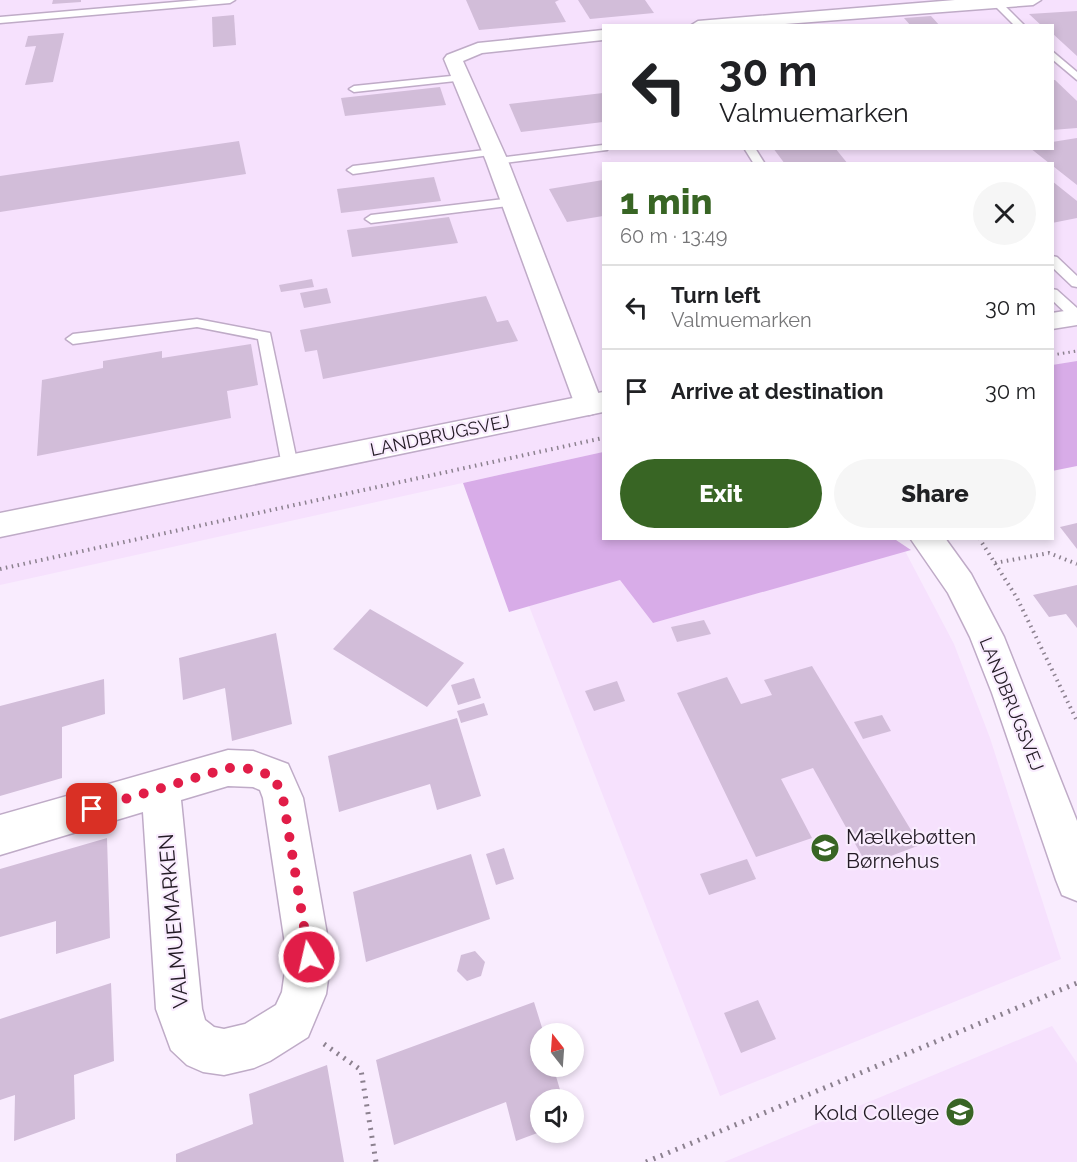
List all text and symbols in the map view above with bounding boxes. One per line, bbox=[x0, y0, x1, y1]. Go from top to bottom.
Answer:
text: 30 m bbox=[719, 47, 817, 96]
icon: left bbox=[620, 48, 698, 126]
text: Valmuemarken bbox=[719, 97, 909, 128]
text: 1 min bbox=[620, 180, 712, 222]
button: close bbox=[973, 182, 1036, 245]
text: 60 m · 13:49 bbox=[620, 224, 727, 248]
text: Turn left bbox=[671, 282, 761, 308]
icon: left bbox=[620, 291, 653, 324]
text: 30 m bbox=[985, 294, 1036, 320]
text: Valmuemarken bbox=[671, 308, 812, 332]
icon: arrive bbox=[620, 375, 653, 408]
text: Arrive at destination bbox=[671, 378, 884, 404]
text: 30 m bbox=[985, 378, 1036, 404]
street label: LANDBRUGSVEJ bbox=[368, 410, 512, 460]
button: Exit bbox=[620, 459, 822, 528]
button: Share bbox=[834, 459, 1036, 528]
street label: LANDBRUGSVEJ bbox=[976, 634, 1048, 774]
pin bbox=[66, 783, 117, 834]
icon: arrive bbox=[75, 792, 108, 825]
place label: Mælkebøtten Børnehus bbox=[846, 824, 976, 873]
school or university icon: Mælkebøtten Børnehus bbox=[809, 832, 841, 864]
street label: VALMUEMARKEN bbox=[153, 833, 193, 1009]
position arrow bbox=[277, 925, 341, 989]
north arrow bbox=[530, 1023, 584, 1077]
map controls bbox=[530, 1023, 584, 1143]
button: sound bbox=[530, 1089, 584, 1143]
school or university icon: Kold College bbox=[944, 1096, 976, 1128]
place label: Kold College bbox=[814, 1100, 939, 1125]

